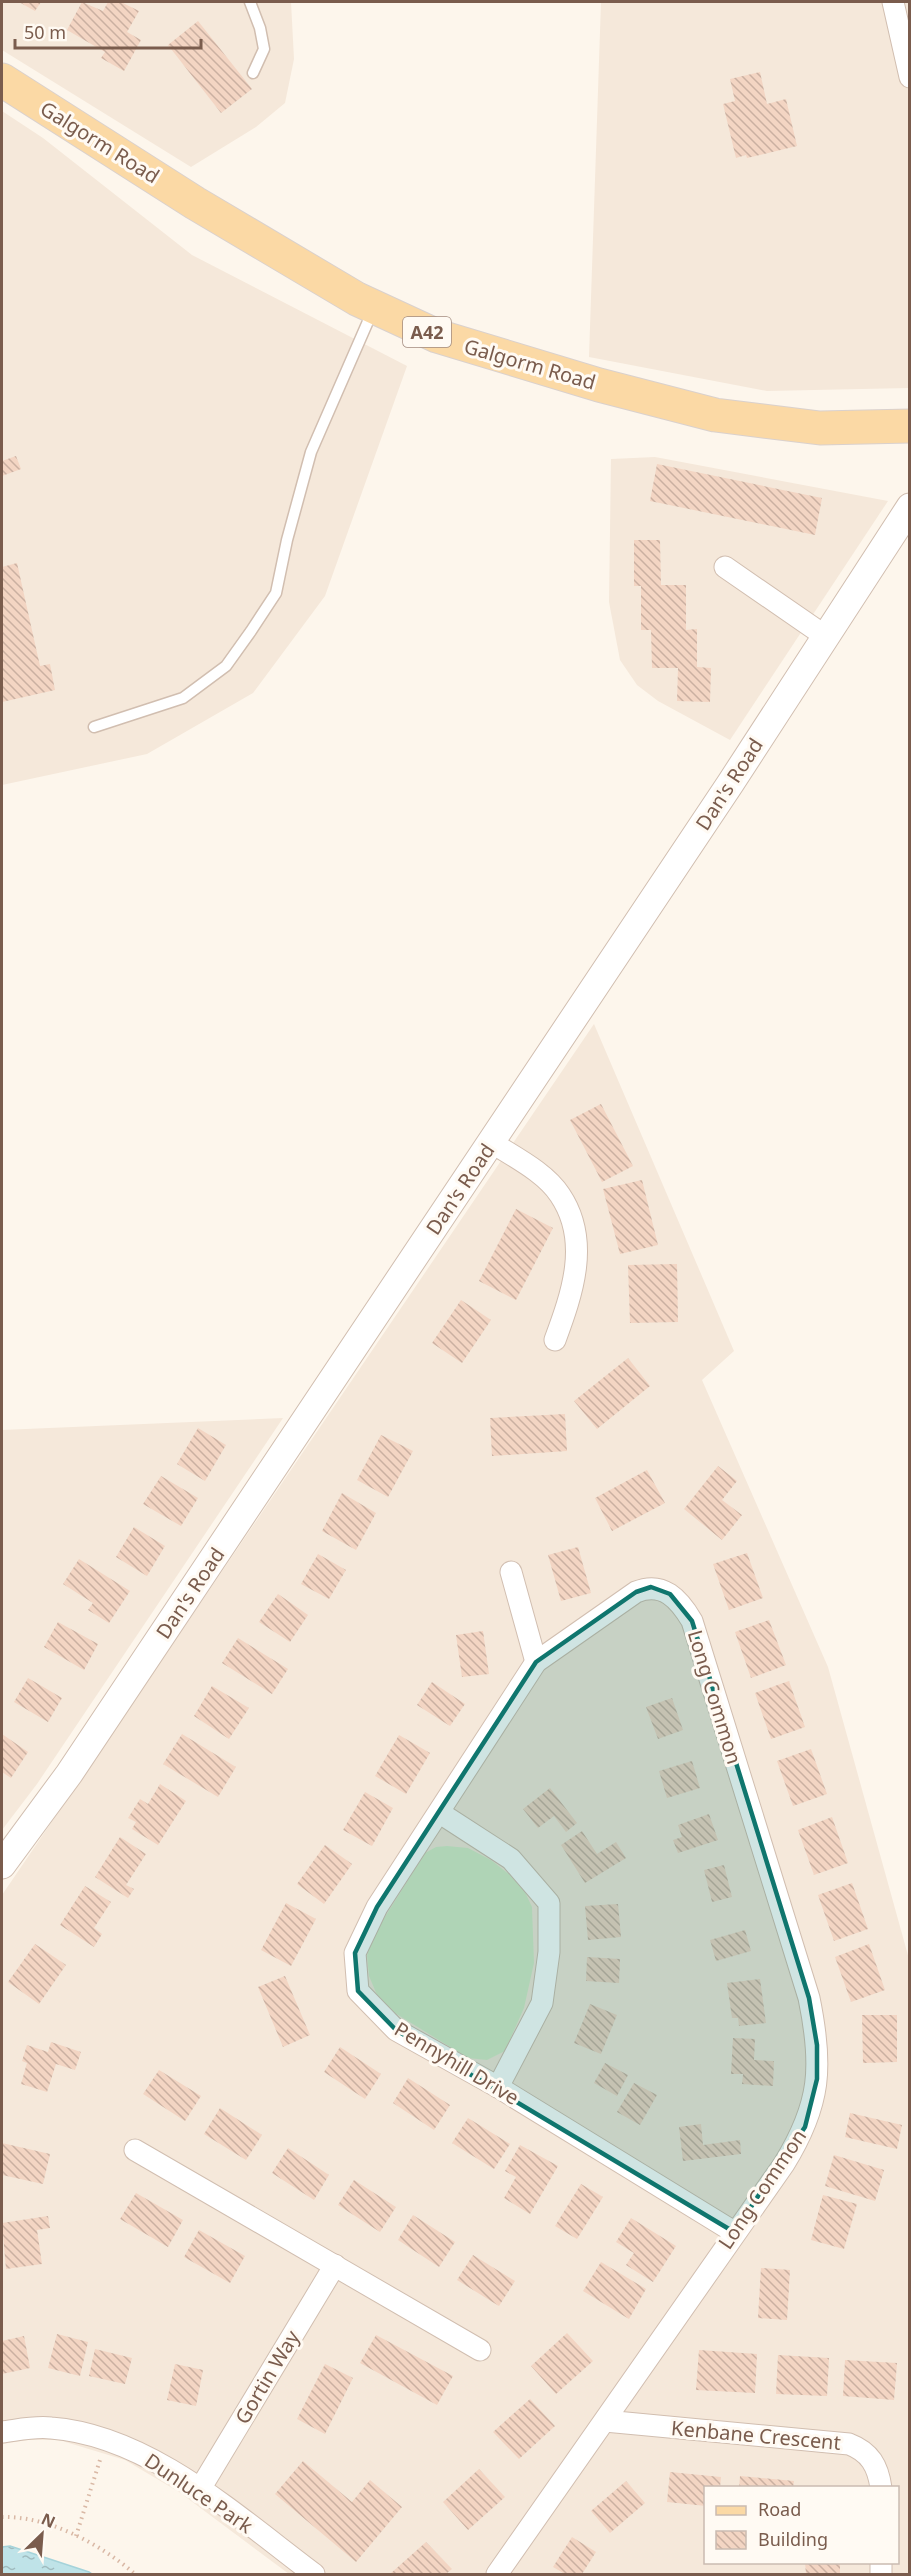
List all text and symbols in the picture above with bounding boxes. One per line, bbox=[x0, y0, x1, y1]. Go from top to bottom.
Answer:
scale bar bbox=[15, 12, 201, 50]
text: 50 m bbox=[24, 20, 66, 44]
street label: Galgorm Road bbox=[35, 95, 165, 189]
road number: A42 bbox=[403, 317, 451, 347]
street label: Galgorm Road bbox=[461, 332, 599, 396]
street label: Dan's Road bbox=[689, 733, 769, 835]
street label: Dan's Road bbox=[420, 1138, 500, 1240]
street label: Dan's Road bbox=[150, 1542, 230, 1644]
street label: Long Common bbox=[682, 1627, 748, 1767]
street label: Pennyhill Drive bbox=[390, 2015, 524, 2111]
street label: Long Common bbox=[712, 2124, 812, 2254]
street label: Gortin Way bbox=[229, 2325, 306, 2429]
street label: Kenbane Crescent bbox=[670, 2414, 842, 2456]
street label: Dunluce Park bbox=[140, 2447, 259, 2539]
legend bbox=[704, 2486, 899, 2564]
text: Road bbox=[758, 2497, 801, 2521]
north arrow bbox=[12, 2504, 72, 2564]
text: N bbox=[38, 2508, 59, 2533]
text: Building bbox=[758, 2527, 828, 2551]

